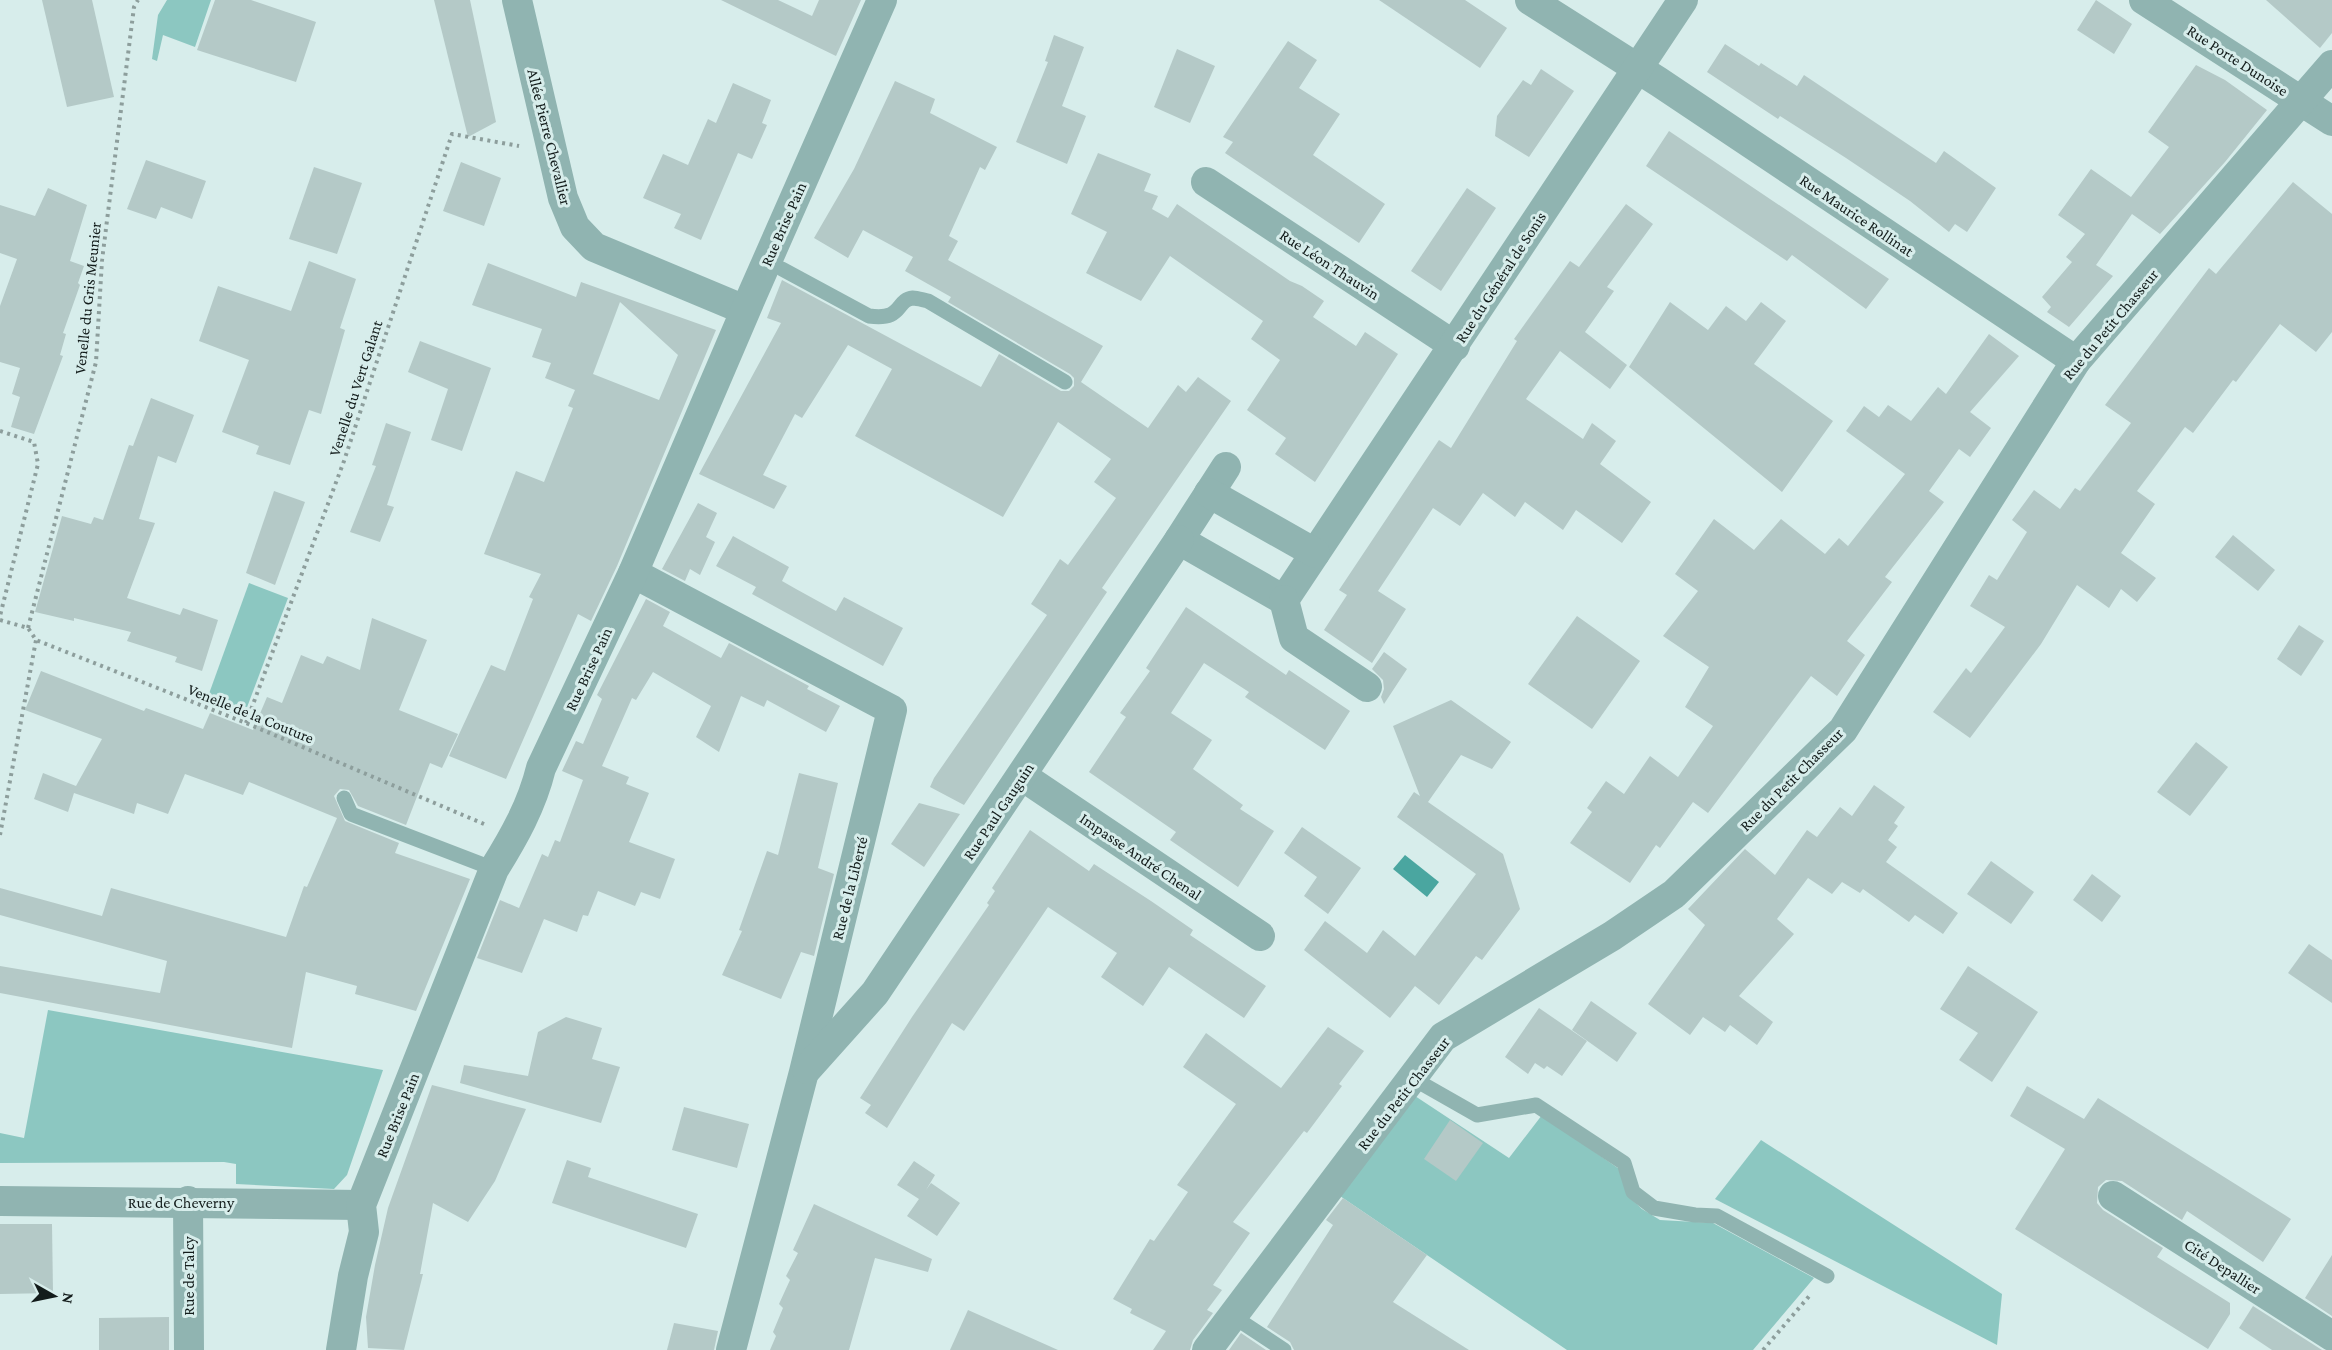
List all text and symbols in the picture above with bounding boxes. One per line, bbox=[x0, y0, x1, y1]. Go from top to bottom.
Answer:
street label: Rue Porte Dunoise bbox=[2184, 21, 2291, 99]
street label: Allée Pierre Chevallier bbox=[524, 67, 575, 207]
street label: Rue Maurice Rollinat bbox=[1797, 171, 1917, 260]
street label: Rue Brise Pain bbox=[757, 179, 810, 269]
street label: Rue du Général de Sonis bbox=[1452, 209, 1549, 346]
street label: Venelle du Gris Meunier bbox=[71, 221, 104, 375]
street label: Rue Léon Thauvin bbox=[1277, 226, 1383, 303]
street label: Rue du Petit Chasseur bbox=[2059, 265, 2162, 383]
street label: Venelle du Vert Galant bbox=[325, 317, 386, 458]
street label: Rue Brise Pain bbox=[562, 624, 615, 714]
street label: Venelle de la Couture bbox=[185, 680, 316, 747]
street label: Rue du Petit Chasseur bbox=[1736, 724, 1847, 834]
street label: Rue Paul Gauguin bbox=[960, 759, 1038, 863]
street label: Impasse André Chenal bbox=[1076, 809, 1205, 904]
street label: Rue de la Liberté bbox=[828, 835, 871, 941]
street label: Rue du Petit Chasseur bbox=[1354, 1033, 1453, 1153]
street label: Rue Brise Pain bbox=[373, 1070, 422, 1160]
street label: Rue de Cheverny bbox=[128, 1194, 235, 1212]
street label: Cité Depallier bbox=[2181, 1235, 2264, 1298]
street label: Rue de Talcy bbox=[180, 1236, 198, 1316]
north arrow bbox=[24, 1266, 84, 1326]
text: N bbox=[59, 1292, 78, 1305]

